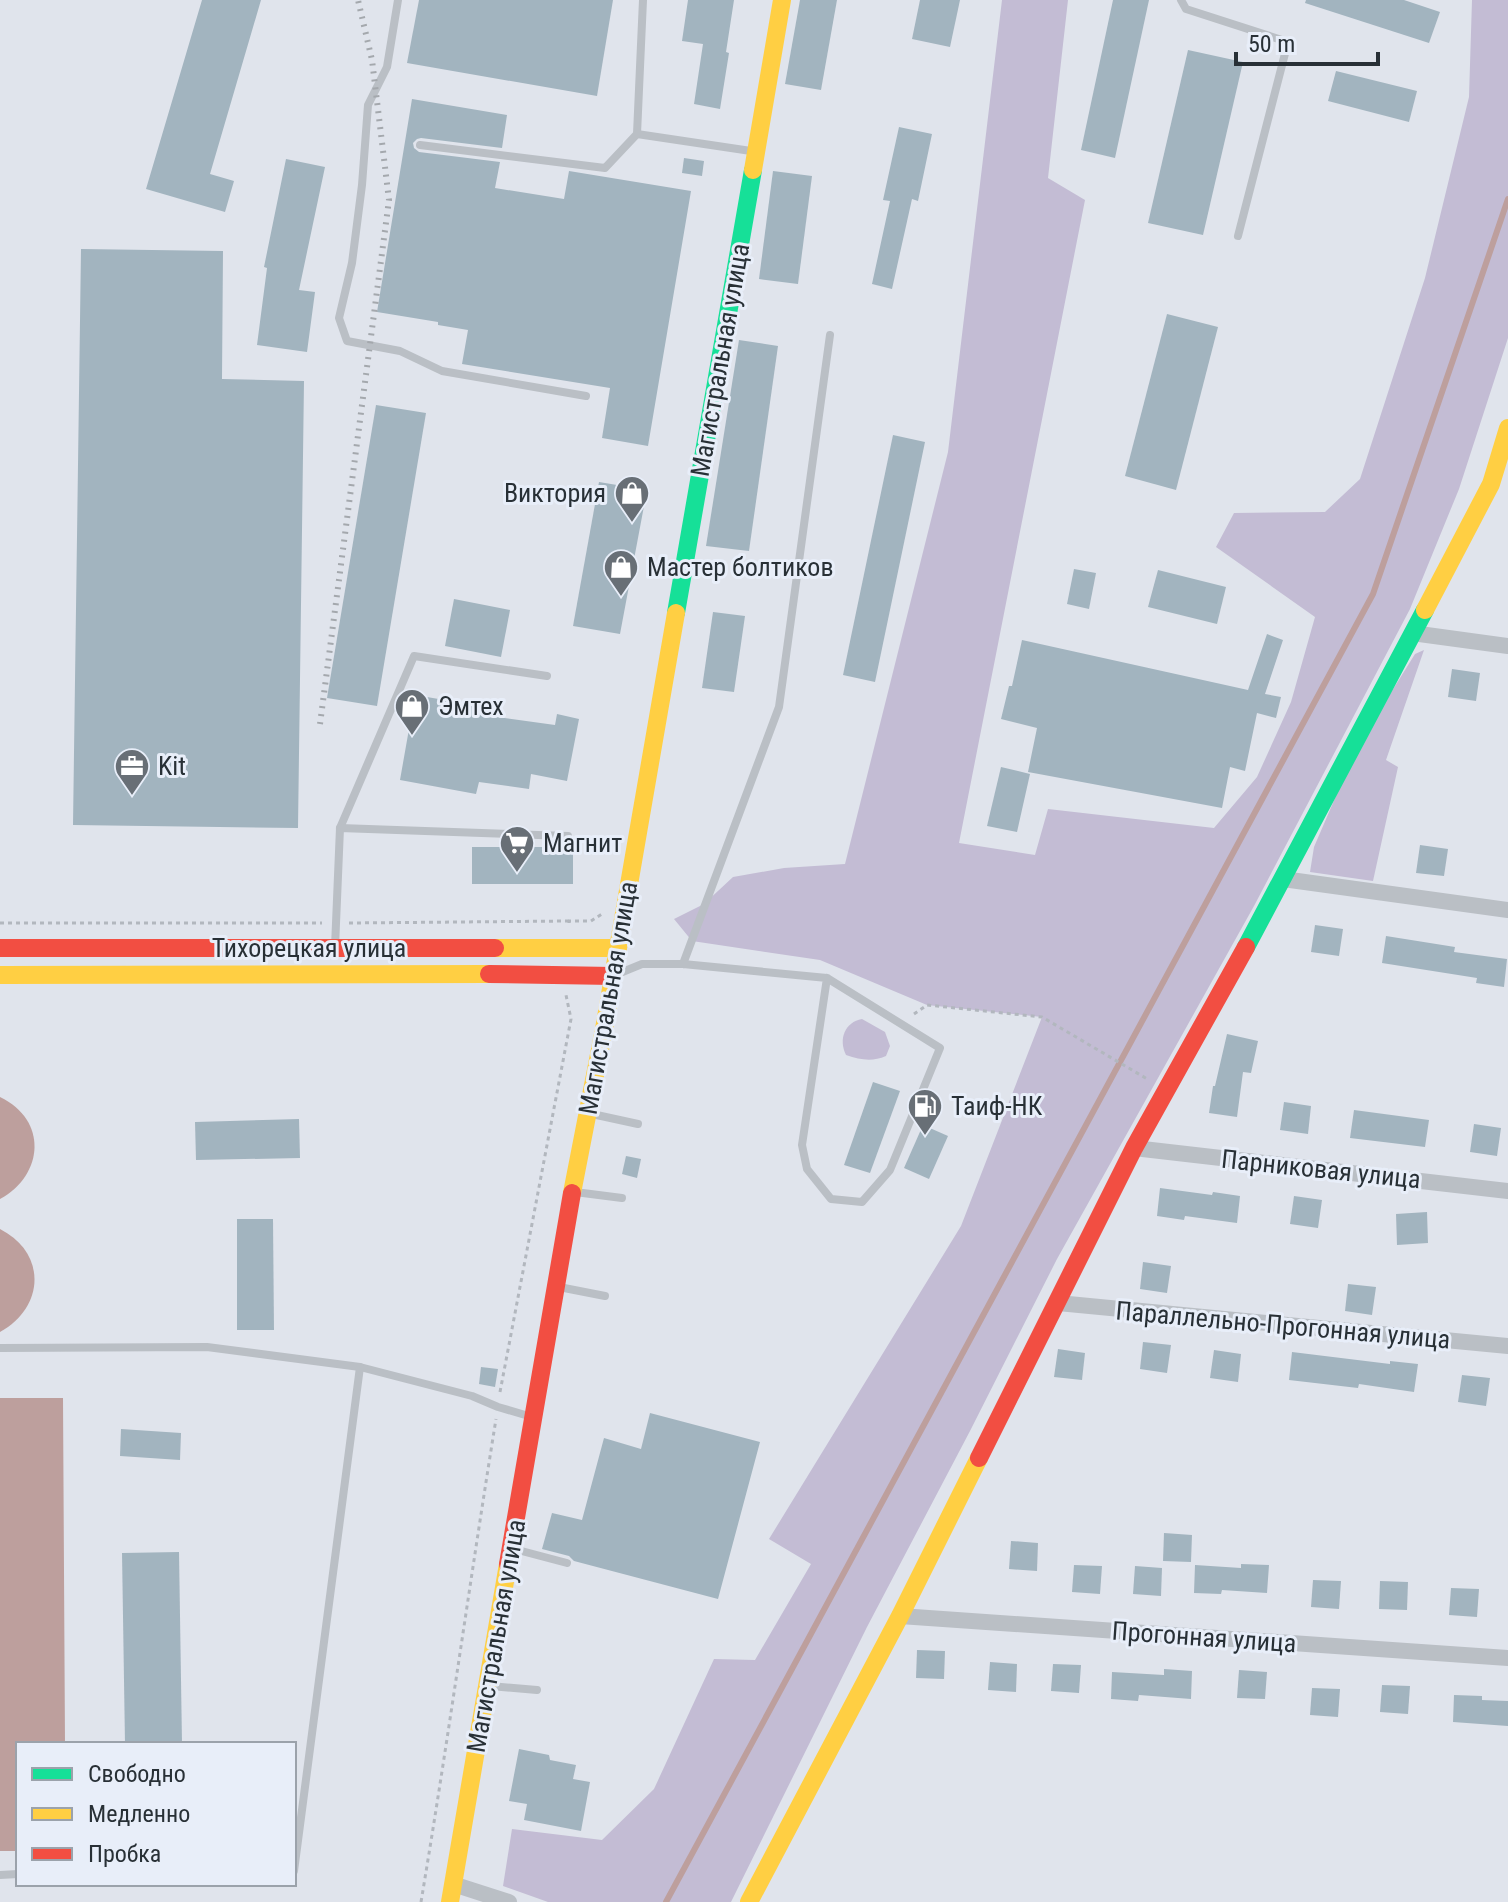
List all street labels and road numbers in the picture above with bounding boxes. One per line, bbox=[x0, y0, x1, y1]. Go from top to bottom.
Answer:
street label: Магистральная улица bbox=[685, 241, 755, 479]
street label: Магистральная улица bbox=[573, 879, 643, 1117]
street label: Тихорецкая улица bbox=[212, 933, 406, 963]
street label: Парниковая улица bbox=[1220, 1144, 1422, 1194]
street label: Параллельно-Прогонная улица bbox=[1114, 1295, 1452, 1355]
street label: Магистральная улица bbox=[461, 1517, 531, 1755]
street label: Прогонная улица bbox=[1111, 1616, 1297, 1658]

